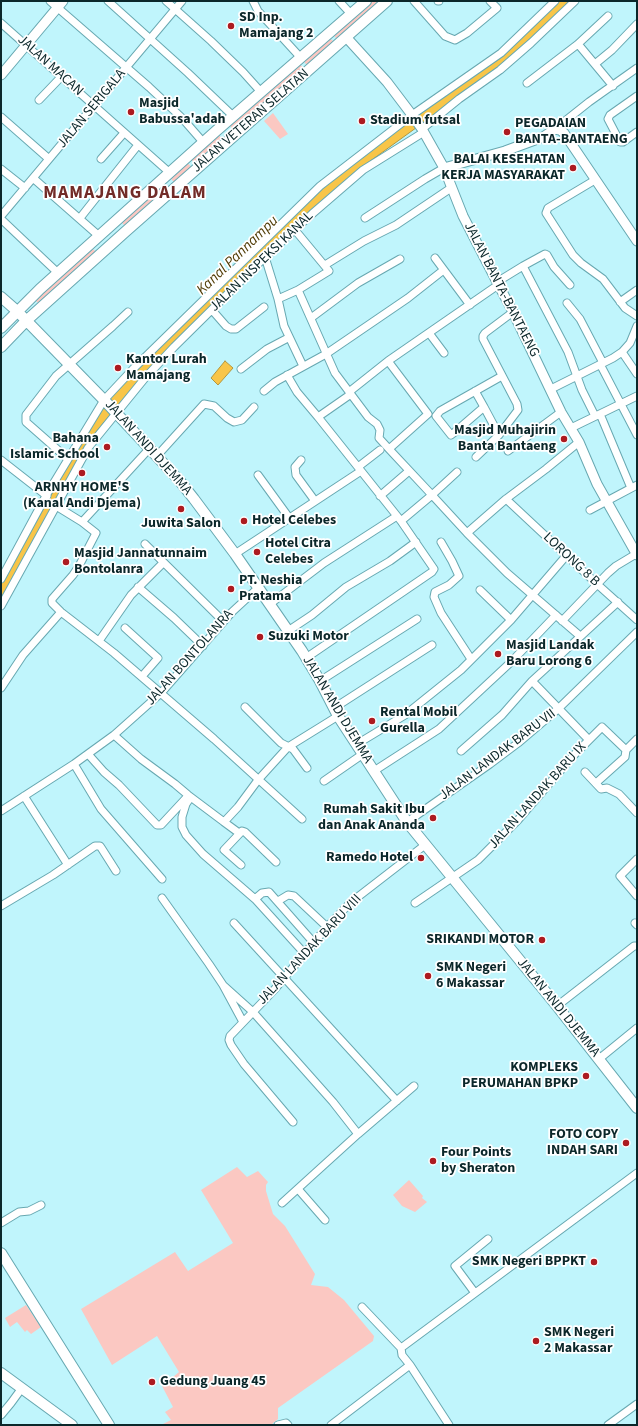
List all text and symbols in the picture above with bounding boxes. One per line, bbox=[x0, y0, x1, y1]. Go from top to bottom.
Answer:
place label: SD Inp. Mamajang 2 bbox=[239, 10, 313, 42]
marker: SD Inp. Mamajang 2 bbox=[226, 21, 236, 31]
street label: JALAN MACAN bbox=[14, 32, 86, 100]
street label: JALAN SERIGALA bbox=[54, 66, 130, 152]
street label: JALAN VETERAN SELATAN bbox=[189, 66, 313, 176]
place label: Masjid Babussa'adah bbox=[139, 96, 226, 128]
marker: Masjid Babussa'adah bbox=[126, 107, 136, 117]
place label: Stadium futsal bbox=[370, 113, 460, 129]
marker: Stadium futsal bbox=[357, 116, 367, 126]
place label: PEGADAIAN BANTA-BANTAENG bbox=[515, 116, 628, 148]
marker: PEGADAIAN BANTA-BANTAENG bbox=[502, 127, 512, 137]
place label: BALAI KESEHATAN KERJA MASYARAKAT bbox=[441, 152, 565, 184]
marker: BALAI KESEHATAN KERJA MASYARAKAT bbox=[568, 163, 578, 173]
district label: MAMAJANG DALAM bbox=[43, 183, 207, 205]
street label: JALAN INSPEKSI KANAL bbox=[207, 208, 317, 316]
water label: Kanal Pannampu bbox=[193, 213, 283, 299]
street label: JALAN BANTA-BANTAENG bbox=[460, 220, 542, 360]
place label: Kantor Lurah Mamajang bbox=[126, 352, 207, 384]
marker: Kantor Lurah Mamajang bbox=[113, 363, 123, 373]
street label: JALAN ANDI DJEMMA bbox=[101, 397, 195, 499]
place label: Masjid Muhajirin Banta Bantaeng bbox=[454, 423, 556, 456]
place label: Bahana Islamic School bbox=[10, 431, 99, 464]
marker: Masjid Muhajirin Banta Bantaeng bbox=[559, 434, 569, 444]
marker: Bahana Islamic School bbox=[102, 442, 112, 452]
marker: ARNHY HOME'S (Kanal Andi Djema) bbox=[77, 468, 87, 478]
place label: ARNHY HOME'S (Kanal Andi Djema) bbox=[23, 480, 141, 512]
marker: Juwita Salon bbox=[176, 504, 186, 514]
place label: Hotel Celebes bbox=[252, 513, 336, 529]
place label: Juwita Salon bbox=[141, 516, 221, 532]
marker: Hotel Celebes bbox=[239, 516, 249, 526]
street label: LORONG 8 B bbox=[539, 529, 603, 591]
place label: Hotel Citra Celebes bbox=[265, 536, 331, 568]
place label: Masjid Jannatunnaim Bontolanra bbox=[74, 546, 207, 578]
marker: Hotel Citra Celebes bbox=[252, 547, 262, 557]
marker: Masjid Jannatunnaim Bontolanra bbox=[61, 557, 71, 567]
place label: PT. Neshia Pratama bbox=[239, 573, 302, 606]
marker: PT. Neshia Pratama bbox=[226, 584, 236, 594]
street label: JALAN BONTOLANRA bbox=[143, 607, 237, 709]
place label: Suzuki Motor bbox=[268, 629, 349, 645]
marker: Suzuki Motor bbox=[255, 632, 265, 642]
place label: Masjid Landak Baru Lorong 6 bbox=[506, 638, 595, 670]
marker: Masjid Landak Baru Lorong 6 bbox=[493, 649, 503, 659]
street label: JALAN ANDI DJEMMA bbox=[298, 653, 376, 767]
place label: Rental Mobil Gurella bbox=[380, 705, 457, 738]
street label: JALAN LANDAK BARU VII bbox=[437, 706, 559, 804]
marker: Rental Mobil Gurella bbox=[367, 716, 377, 726]
street label: JALAN LANDAK BARU IX bbox=[486, 739, 590, 853]
place label: Rumah Sakit Ibu dan Anak Ananda bbox=[318, 802, 425, 834]
marker: Rumah Sakit Ibu dan Anak Ananda bbox=[428, 813, 438, 823]
place label: Ramedo Hotel bbox=[326, 850, 413, 866]
marker: Ramedo Hotel bbox=[416, 853, 426, 863]
street label: JALAN LANDAK BARU VIII bbox=[254, 891, 366, 1009]
place label: SRIKANDI MOTOR bbox=[426, 932, 534, 948]
marker: SRIKANDI MOTOR bbox=[537, 935, 547, 945]
street label: JALAN ANDI DJEMMA bbox=[513, 955, 603, 1061]
place label: SMK Negeri 6 Makassar bbox=[436, 960, 506, 992]
marker: SMK Negeri 6 Makassar bbox=[423, 971, 433, 981]
place label: KOMPLEKS PERUMAHAN BPKP bbox=[462, 1060, 578, 1092]
marker: KOMPLEKS PERUMAHAN BPKP bbox=[581, 1071, 591, 1081]
place label: FOTO COPY INDAH SARI bbox=[547, 1127, 618, 1160]
marker: FOTO COPY INDAH SARI bbox=[621, 1138, 631, 1148]
place label: Four Points by Sheraton bbox=[441, 1145, 515, 1178]
marker: Four Points by Sheraton bbox=[428, 1156, 438, 1166]
place label: SMK Negeri BPPKT bbox=[472, 1254, 586, 1270]
marker: SMK Negeri BPPKT bbox=[589, 1257, 599, 1267]
place label: SMK Negeri 2 Makassar bbox=[544, 1325, 614, 1358]
marker: SMK Negeri 2 Makassar bbox=[531, 1336, 541, 1346]
place label: Gedung Juang 45 bbox=[160, 1374, 266, 1390]
marker: Gedung Juang 45 bbox=[147, 1377, 157, 1387]

